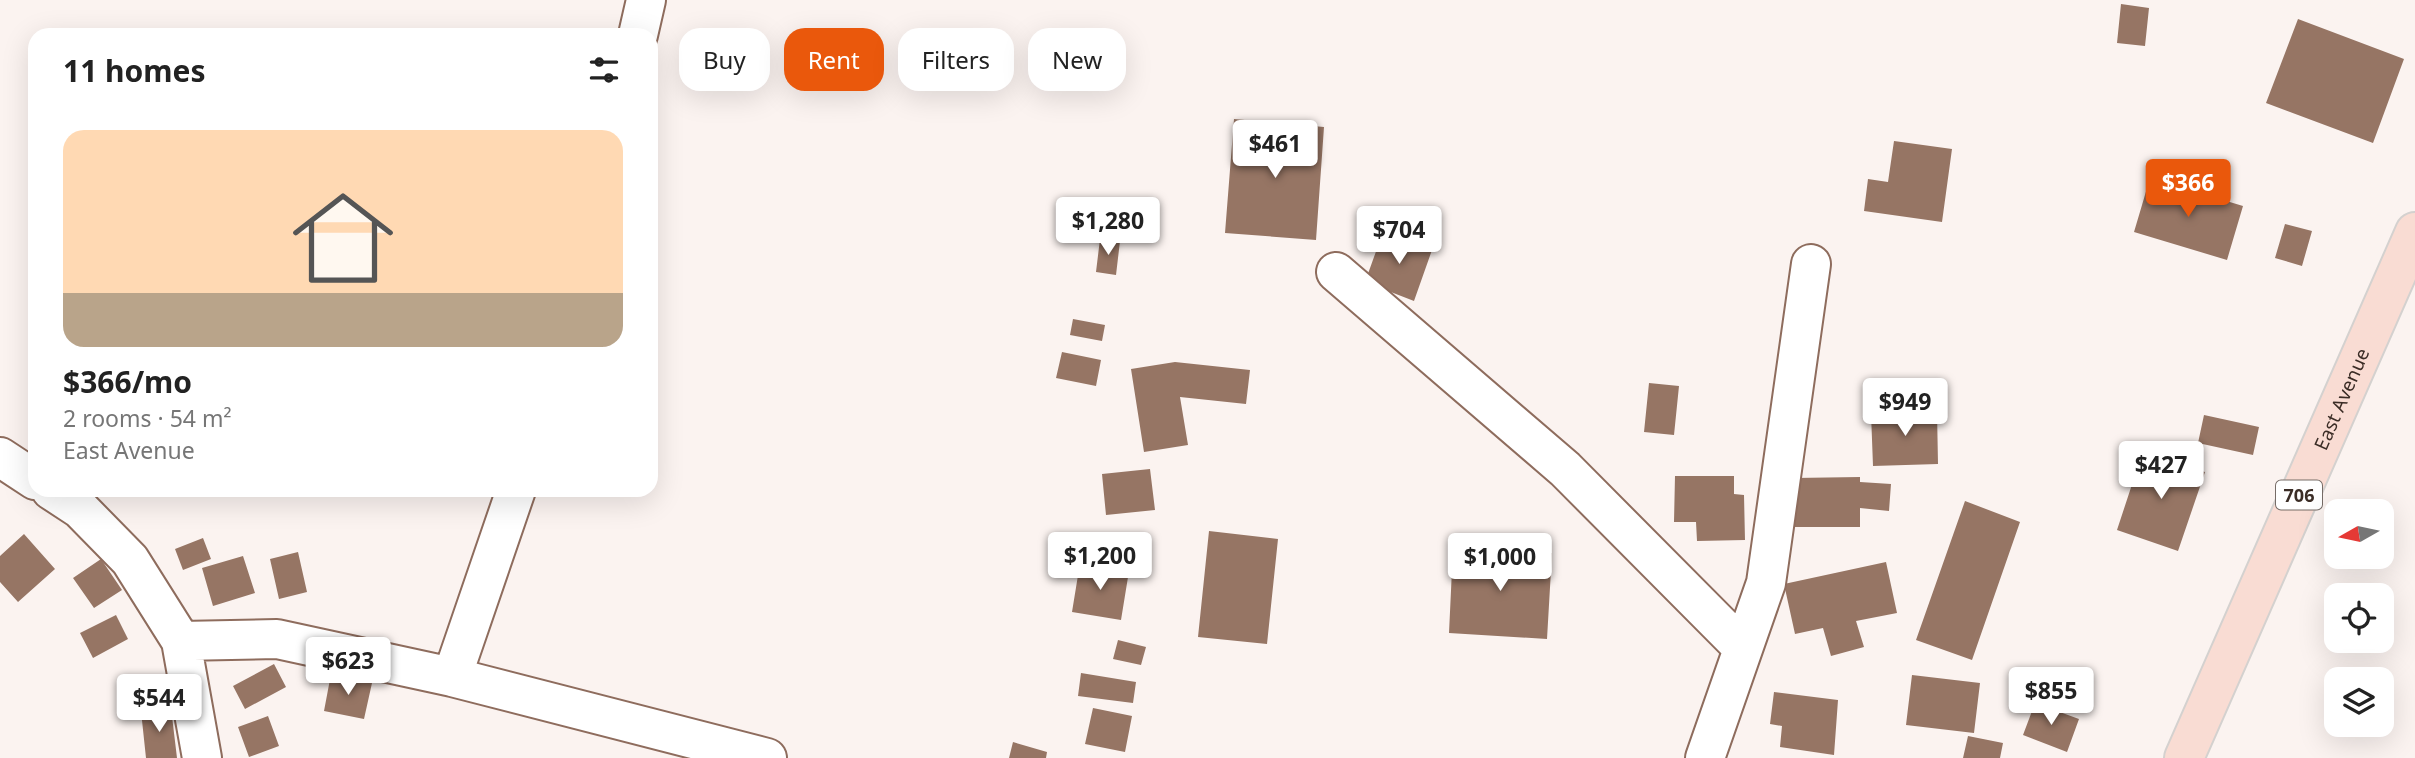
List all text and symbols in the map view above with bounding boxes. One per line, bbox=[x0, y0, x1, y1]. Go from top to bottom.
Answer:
chip: Buy bbox=[679, 28, 770, 91]
chip: Rent bbox=[784, 28, 884, 91]
chip: Filters bbox=[898, 28, 1014, 91]
chip: New bbox=[1028, 28, 1126, 91]
text: 11 homes bbox=[63, 50, 206, 91]
icon: filters bbox=[585, 51, 623, 89]
pin: $461 bbox=[1234, 120, 1316, 180]
text: $461 bbox=[1249, 127, 1301, 159]
pin: $366 bbox=[2147, 160, 2229, 219]
text: $366 bbox=[2162, 166, 2214, 198]
icon: home bbox=[280, 175, 406, 301]
pin: $1,280 bbox=[1051, 198, 1165, 257]
text: $1,280 bbox=[1072, 204, 1144, 236]
pin: $704 bbox=[1358, 206, 1440, 266]
text: $704 bbox=[1373, 213, 1425, 245]
street label: East Avenue bbox=[2308, 344, 2375, 454]
text: $366/mo bbox=[63, 361, 192, 402]
pin: $949 bbox=[1864, 378, 1946, 438]
text: $949 bbox=[1879, 385, 1931, 417]
text: 2 rooms · 54 m² bbox=[63, 402, 232, 434]
text: East Avenue bbox=[63, 434, 195, 466]
pin: $427 bbox=[2120, 442, 2202, 501]
text: $427 bbox=[2135, 448, 2187, 480]
road number: 706 bbox=[2276, 480, 2322, 509]
north arrow bbox=[2324, 499, 2394, 569]
map controls bbox=[2324, 499, 2394, 737]
pin: $1,200 bbox=[1043, 532, 1157, 592]
pin: $1,000 bbox=[1443, 534, 1557, 593]
text: $1,200 bbox=[1064, 539, 1136, 571]
text: $1,000 bbox=[1464, 540, 1536, 572]
button: locate bbox=[2324, 583, 2394, 653]
pin: $623 bbox=[307, 638, 389, 697]
text: $623 bbox=[322, 644, 374, 676]
button: layers bbox=[2324, 667, 2394, 737]
pin: $855 bbox=[2010, 668, 2092, 727]
pin: $544 bbox=[118, 674, 200, 734]
text: $855 bbox=[2025, 674, 2077, 706]
text: $544 bbox=[133, 681, 185, 713]

